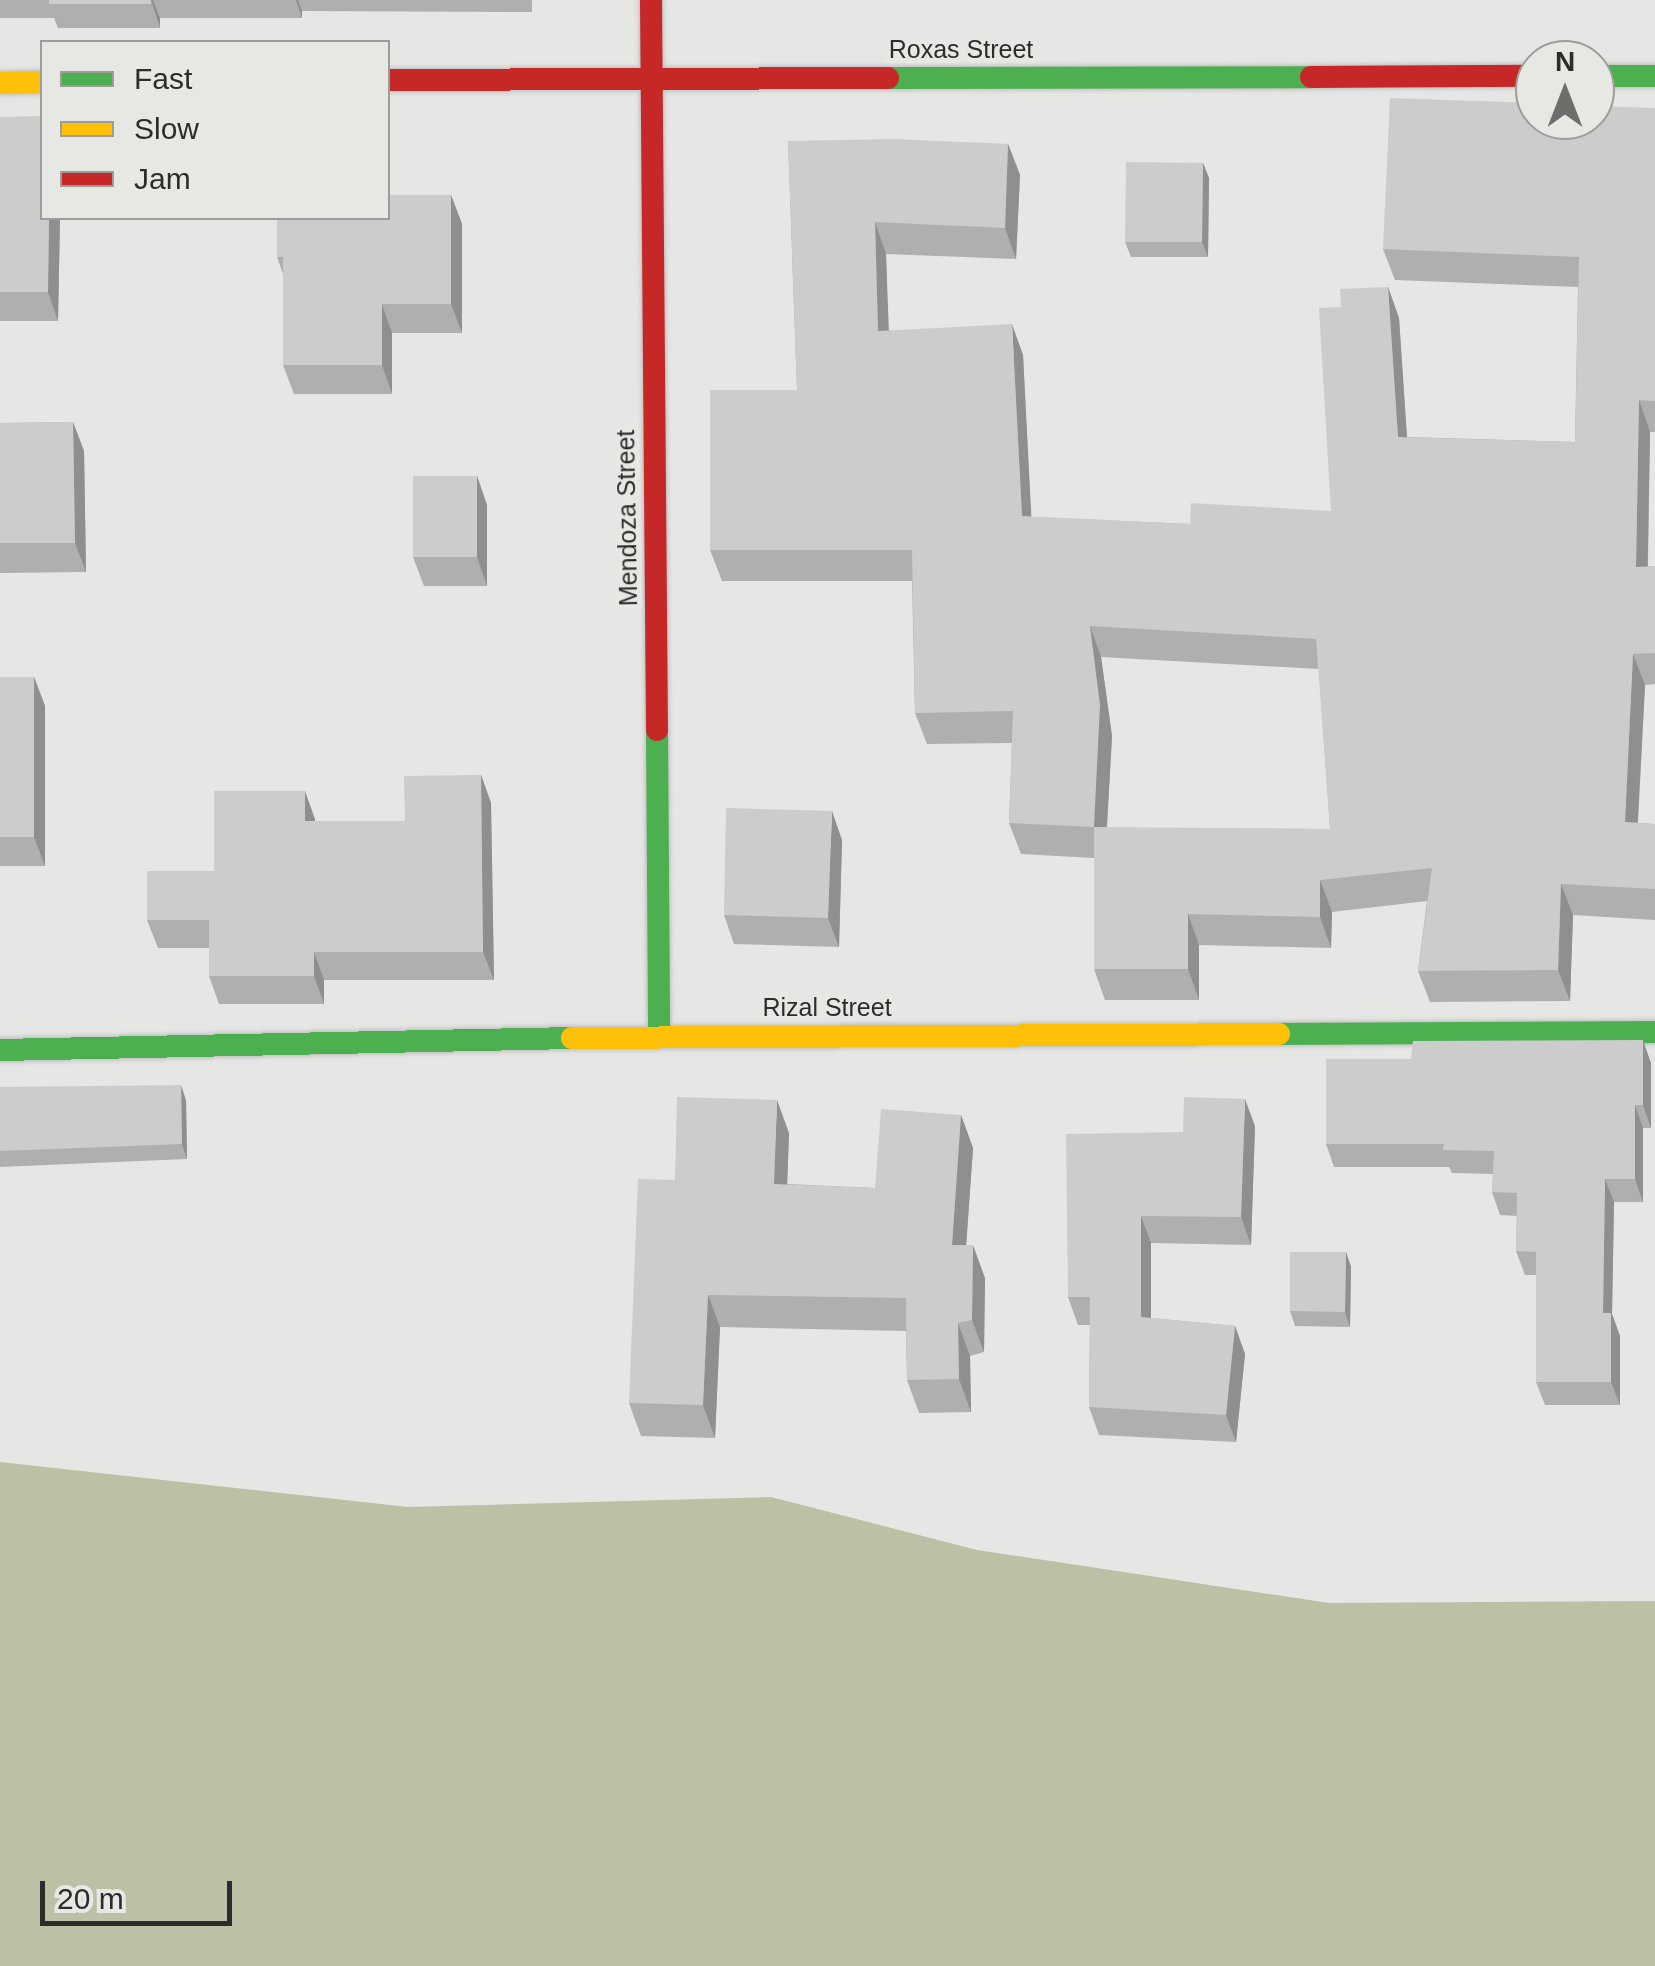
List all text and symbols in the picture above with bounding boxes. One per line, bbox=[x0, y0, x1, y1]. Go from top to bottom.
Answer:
street label: Roxas Street bbox=[889, 34, 1033, 64]
legend bbox=[40, 40, 390, 220]
north arrow bbox=[1515, 40, 1615, 140]
text: N bbox=[1555, 46, 1575, 77]
text: Fast bbox=[134, 62, 192, 95]
text: Slow bbox=[134, 112, 199, 145]
text: Jam bbox=[134, 162, 191, 195]
street label: Mendoza Street bbox=[610, 430, 644, 606]
street label: Rizal Street bbox=[762, 992, 892, 1022]
scale bar bbox=[45, 1861, 238, 1923]
text: 20 m bbox=[57, 1882, 124, 1915]

